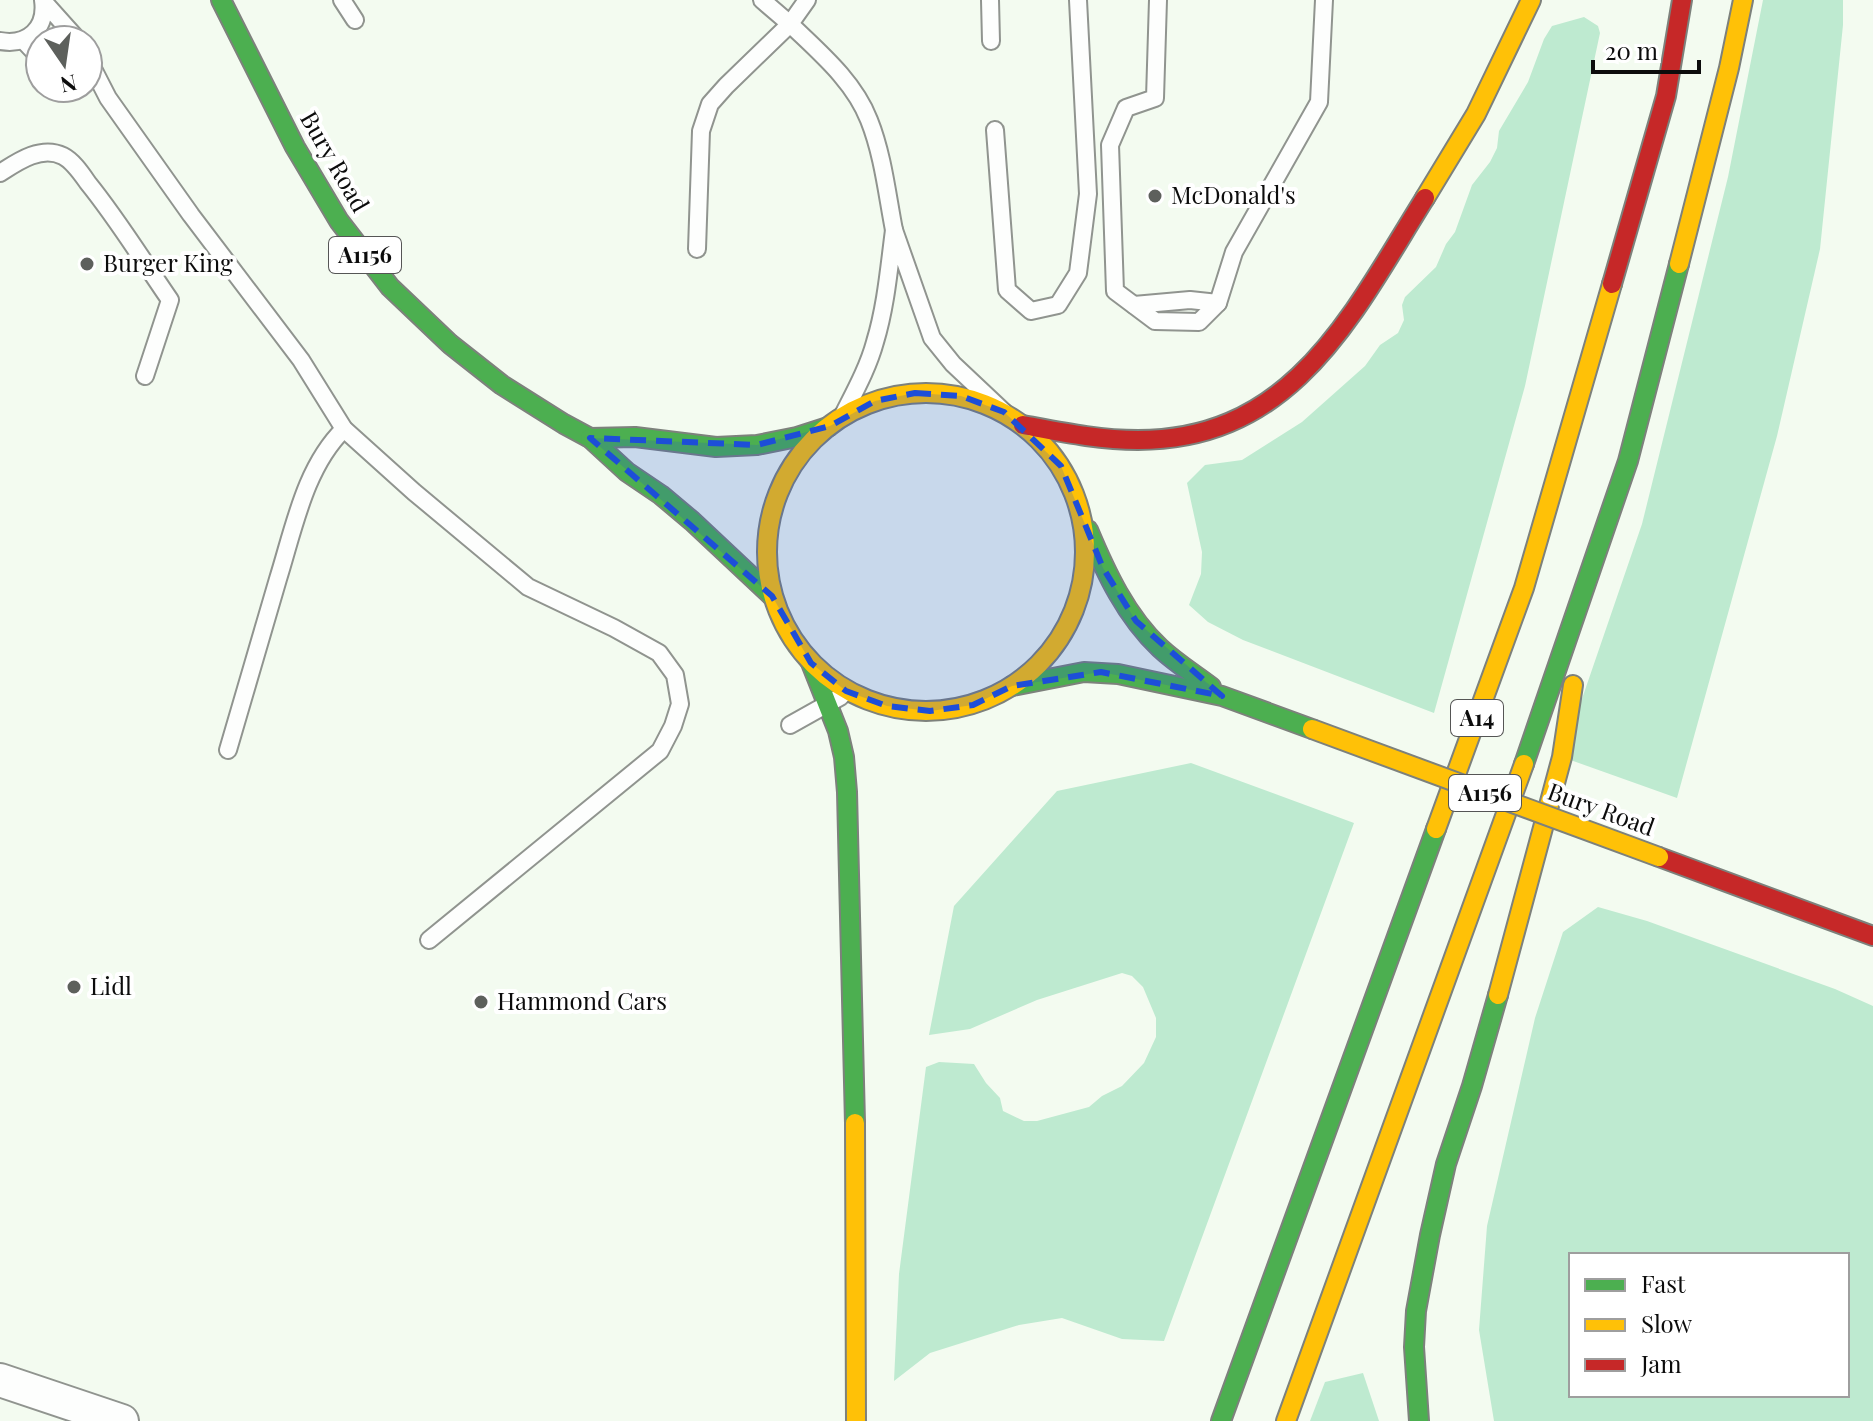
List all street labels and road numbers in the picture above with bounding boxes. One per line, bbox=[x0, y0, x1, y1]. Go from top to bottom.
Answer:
street label: Bury Road bbox=[294, 105, 378, 217]
road number: A1156 bbox=[329, 237, 401, 273]
road number: A14 bbox=[1451, 700, 1503, 736]
street label: Bury Road bbox=[1544, 774, 1660, 842]
road number: A1156 bbox=[1449, 775, 1521, 811]

